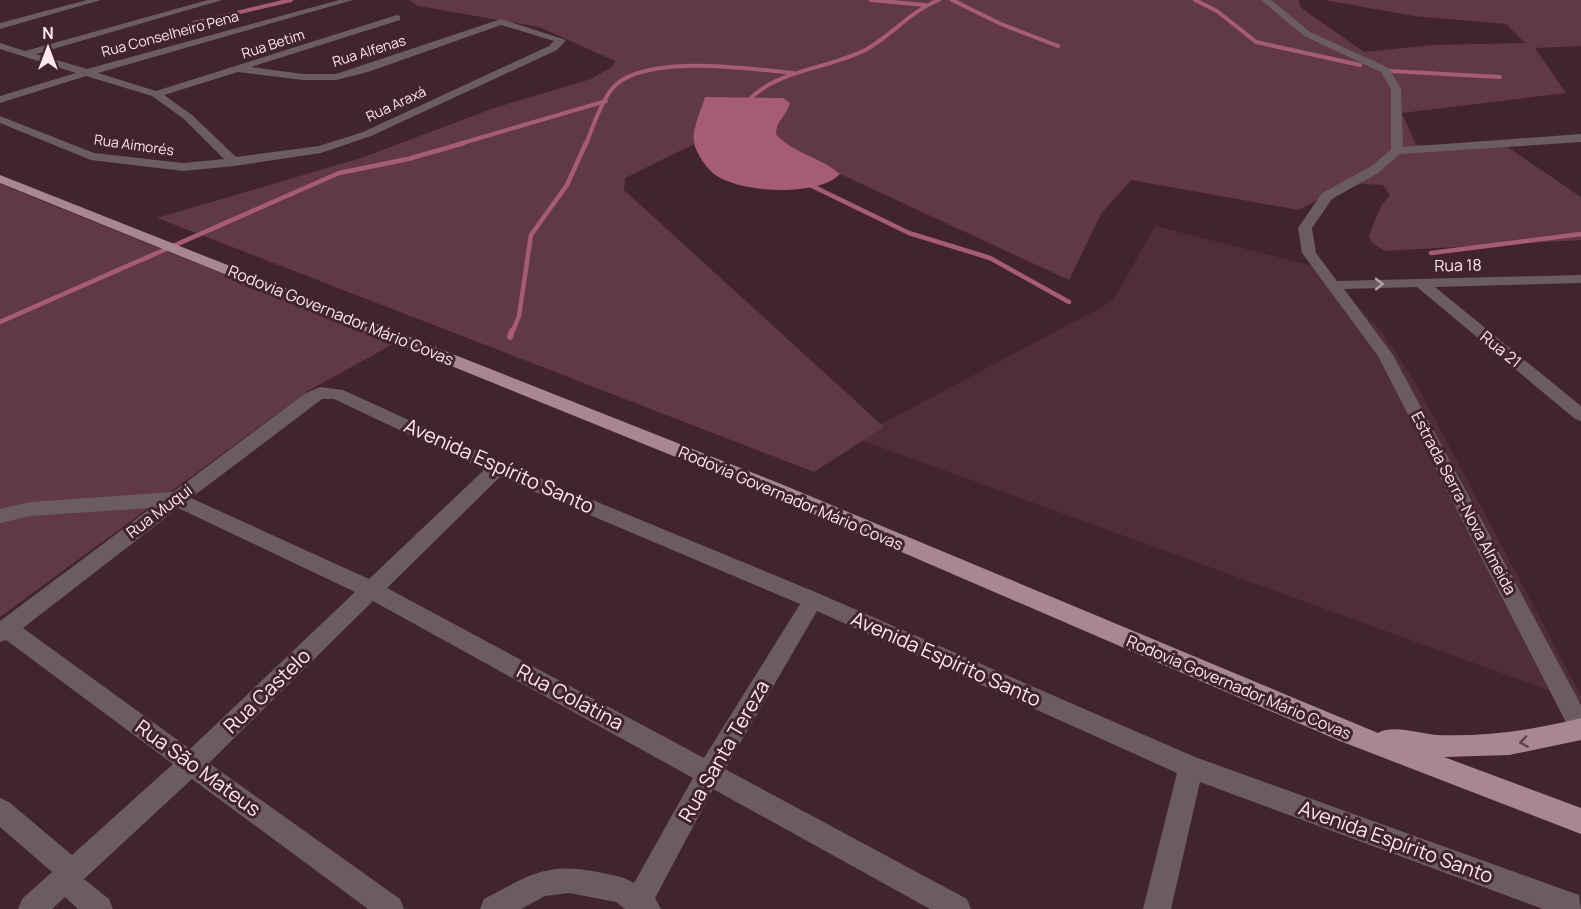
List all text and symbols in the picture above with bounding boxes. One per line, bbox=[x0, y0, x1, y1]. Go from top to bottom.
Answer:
street label: Rua Conselheiro Pena bbox=[99, 6, 241, 61]
north arrow bbox=[18, 18, 78, 78]
text: N bbox=[42, 22, 54, 44]
street label: Rua Betim bbox=[239, 24, 307, 63]
street label: Rua Alfenas bbox=[330, 30, 408, 71]
street label: Rua Araxá bbox=[363, 81, 429, 126]
street label: Rua Aimorés bbox=[93, 129, 175, 160]
street label: Rua 18 bbox=[1434, 254, 1482, 276]
street label: Rodovia Governador Mário Covas bbox=[225, 260, 457, 370]
one-way arrow bbox=[1374, 278, 1383, 291]
street label: Rua 21 bbox=[1476, 326, 1526, 372]
street label: Estrada Serra-Nova Almeida bbox=[1406, 408, 1522, 598]
street label: Avenida Espírito Santo bbox=[400, 412, 598, 520]
street label: Rodovia Governador Mário Covas bbox=[675, 441, 907, 555]
street label: Rua Muqui bbox=[121, 479, 197, 543]
street label: Avenida Espírito Santo bbox=[847, 605, 1045, 713]
street label: Rodovia Governador Mário Covas bbox=[1123, 630, 1355, 744]
street label: Rua Castelo bbox=[217, 642, 316, 739]
street label: Rua Colatina bbox=[512, 657, 628, 736]
street label: Rua Santa Tereza bbox=[672, 675, 775, 827]
street label: Rua São Mateus bbox=[130, 713, 266, 822]
one-way arrow bbox=[1519, 735, 1529, 747]
street label: Avenida Espírito Santo bbox=[1295, 794, 1497, 889]

